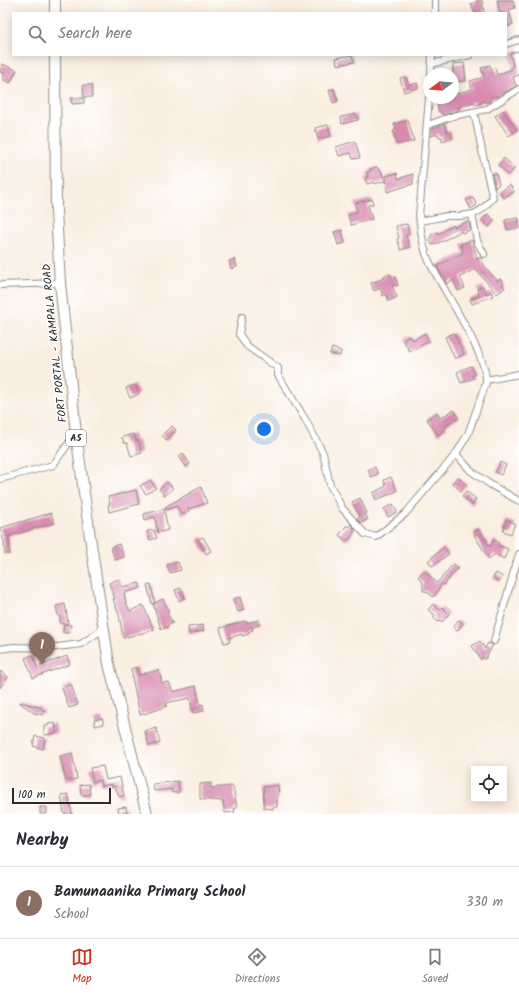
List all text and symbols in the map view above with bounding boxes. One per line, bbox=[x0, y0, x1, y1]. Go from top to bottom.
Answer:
search box bbox=[12, 12, 507, 56]
text: Search here bbox=[58, 22, 132, 46]
icon: search bbox=[26, 23, 48, 45]
north arrow bbox=[423, 68, 459, 104]
street label: FORT PORTAL - KAMPALA ROAD bbox=[38, 263, 72, 423]
your location bbox=[254, 419, 274, 439]
road number: A5 bbox=[66, 430, 86, 446]
pin: 1 bbox=[29, 632, 55, 665]
map controls bbox=[471, 766, 507, 802]
button: locate bbox=[471, 766, 507, 802]
scale bar bbox=[12, 786, 111, 805]
text: 100 m bbox=[18, 786, 46, 804]
text: Nearby bbox=[16, 827, 68, 854]
text: Bamunaanika Primary School bbox=[54, 880, 245, 904]
text: 1 bbox=[27, 892, 31, 913]
text: 330 m bbox=[466, 892, 503, 913]
text: School bbox=[54, 904, 89, 925]
tab: Map bbox=[71, 946, 93, 988]
tab: Directions bbox=[235, 946, 280, 988]
tab: Saved bbox=[422, 946, 448, 988]

